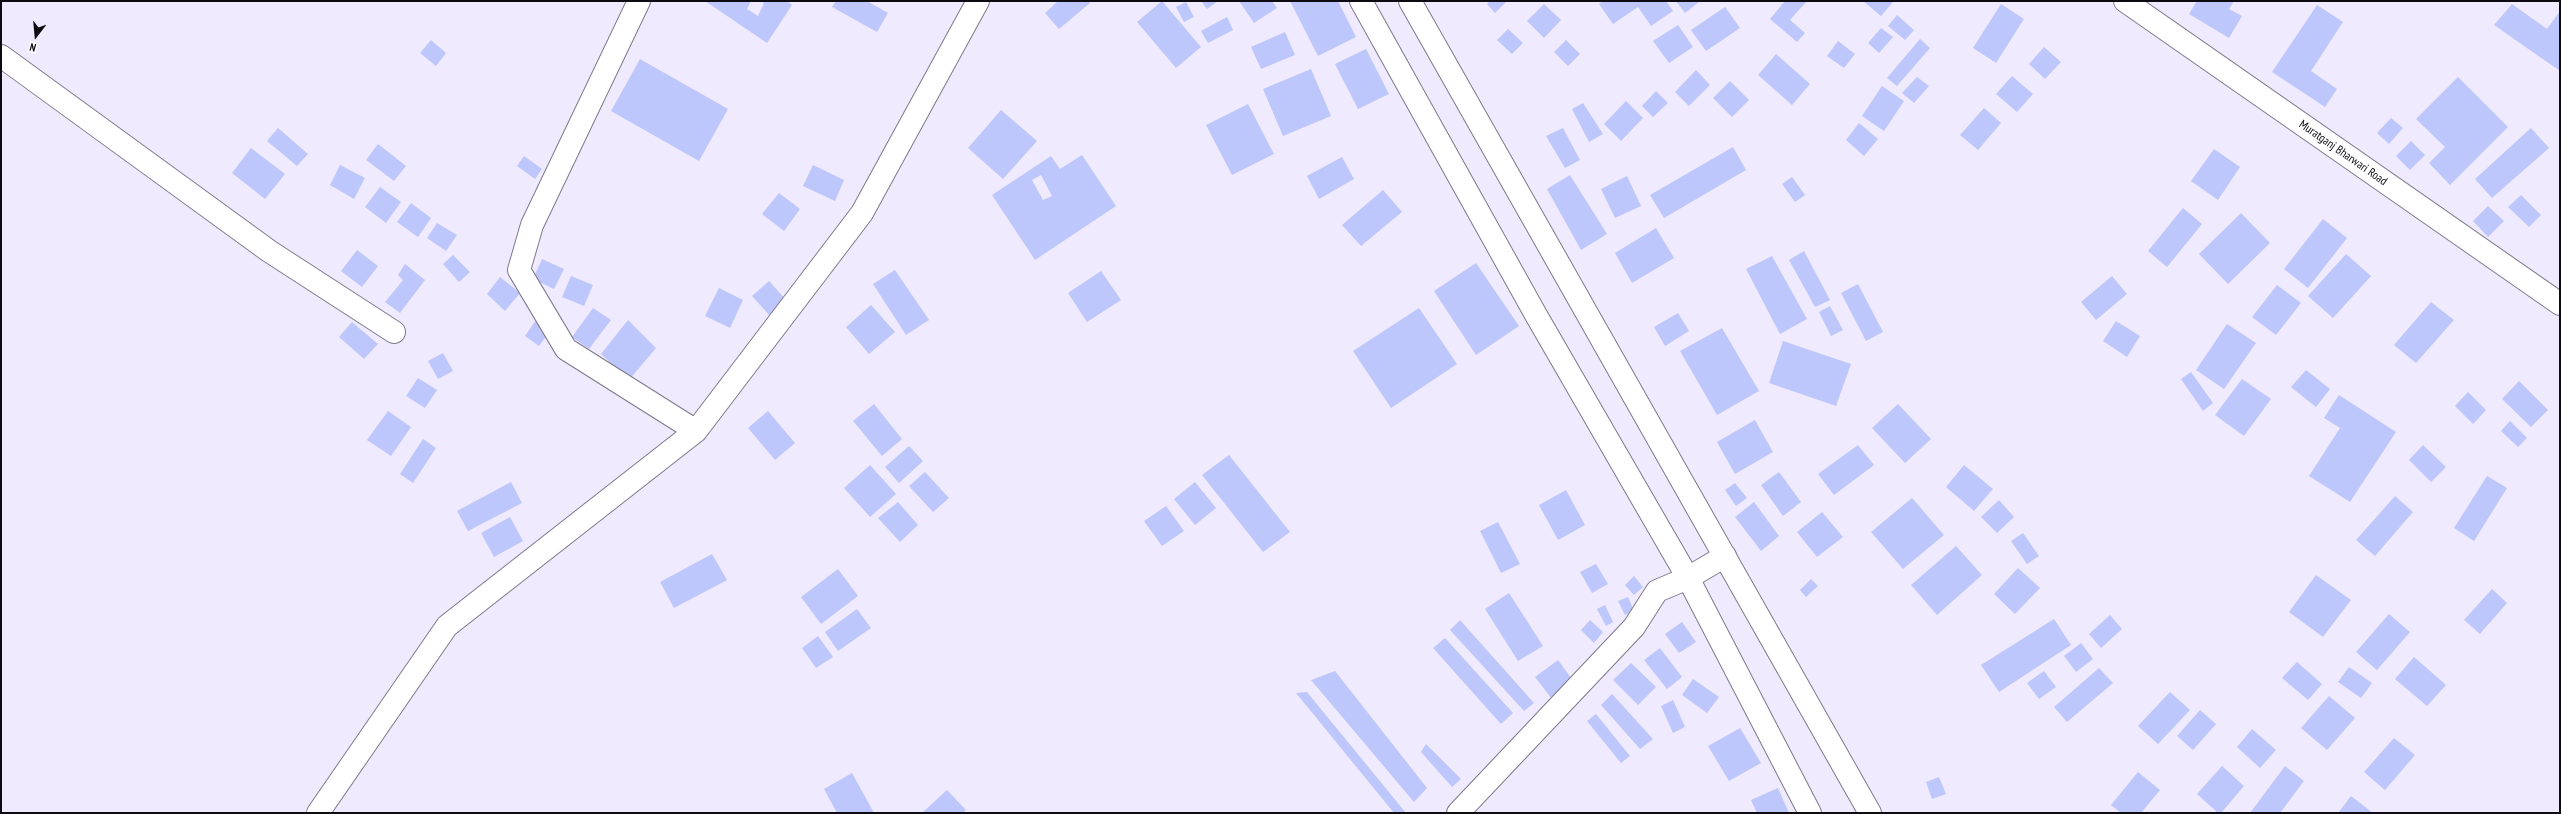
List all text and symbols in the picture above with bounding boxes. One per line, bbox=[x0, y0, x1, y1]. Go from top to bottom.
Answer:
north arrow bbox=[16, 16, 56, 56]
text: N bbox=[28, 40, 37, 55]
street label: Muratganj Bharwari Road bbox=[2296, 117, 2390, 189]

